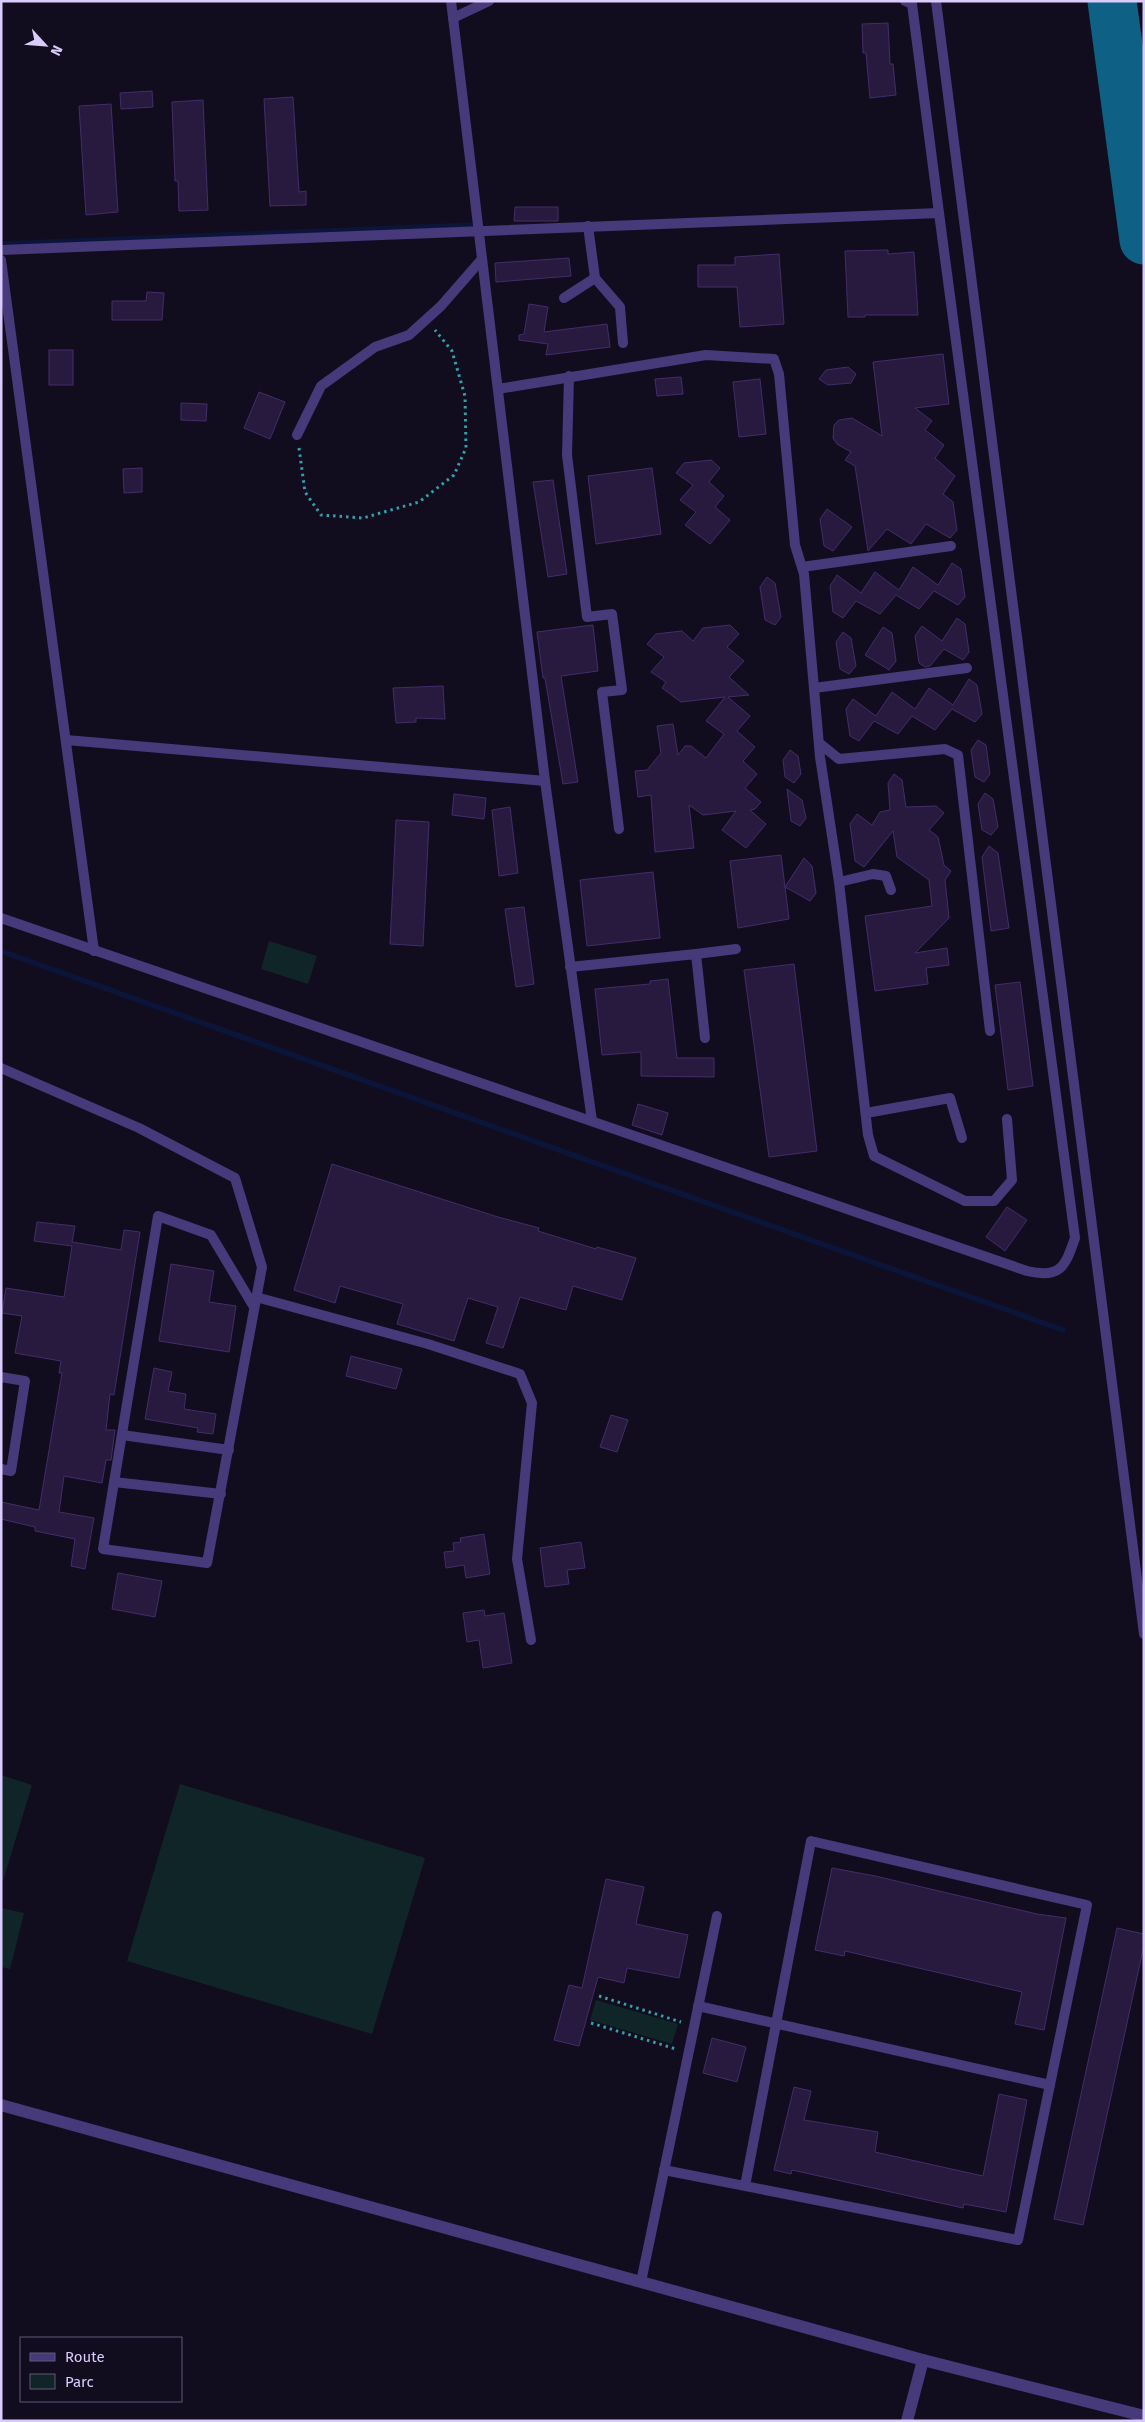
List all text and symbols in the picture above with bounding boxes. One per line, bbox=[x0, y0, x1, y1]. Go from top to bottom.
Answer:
north arrow bbox=[20, 20, 70, 70]
text: N bbox=[47, 43, 66, 58]
legend bbox=[20, 2337, 182, 2402]
text: Route bbox=[65, 2348, 105, 2366]
text: Parc bbox=[65, 2373, 94, 2391]

